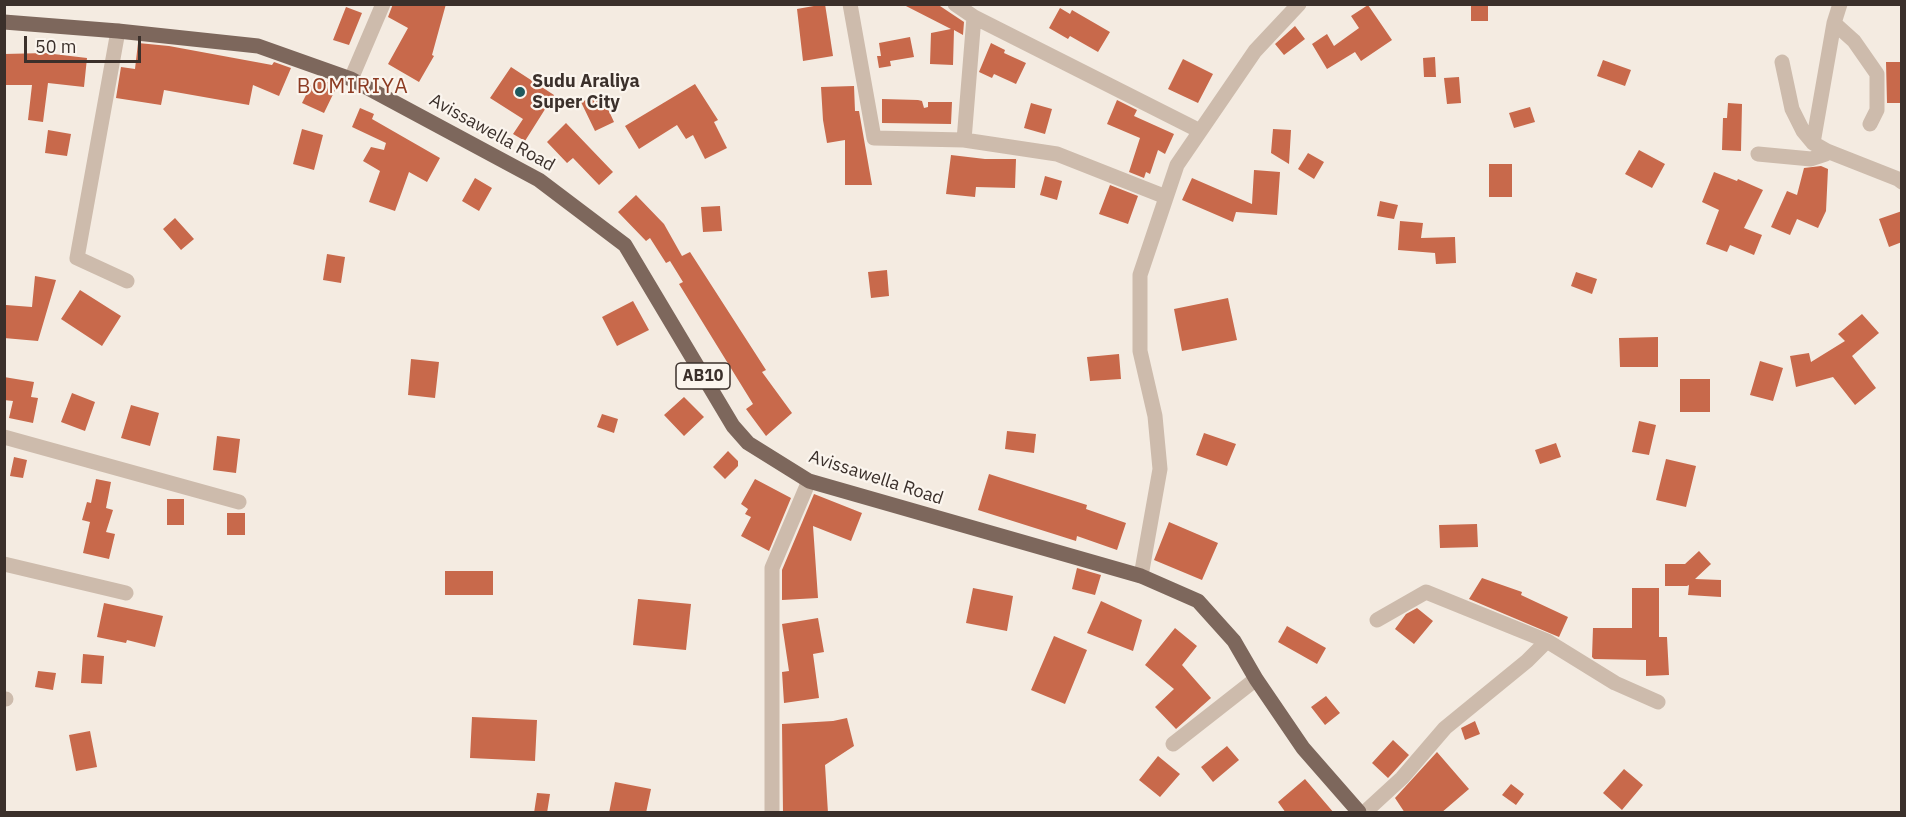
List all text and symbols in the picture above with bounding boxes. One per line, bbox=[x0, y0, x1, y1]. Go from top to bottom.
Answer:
scale bar bbox=[27, 24, 144, 62]
text: 50 m bbox=[35, 35, 77, 58]
place label: Sudu Araliya Super City bbox=[532, 71, 640, 113]
district label: BOMIRIYA bbox=[297, 74, 409, 100]
marker: Sudu Araliya Super City bbox=[513, 85, 527, 99]
street label: Avissawella Road bbox=[426, 90, 558, 176]
road number: AB10 bbox=[676, 363, 730, 389]
street label: Avissawella Road bbox=[806, 446, 946, 510]

